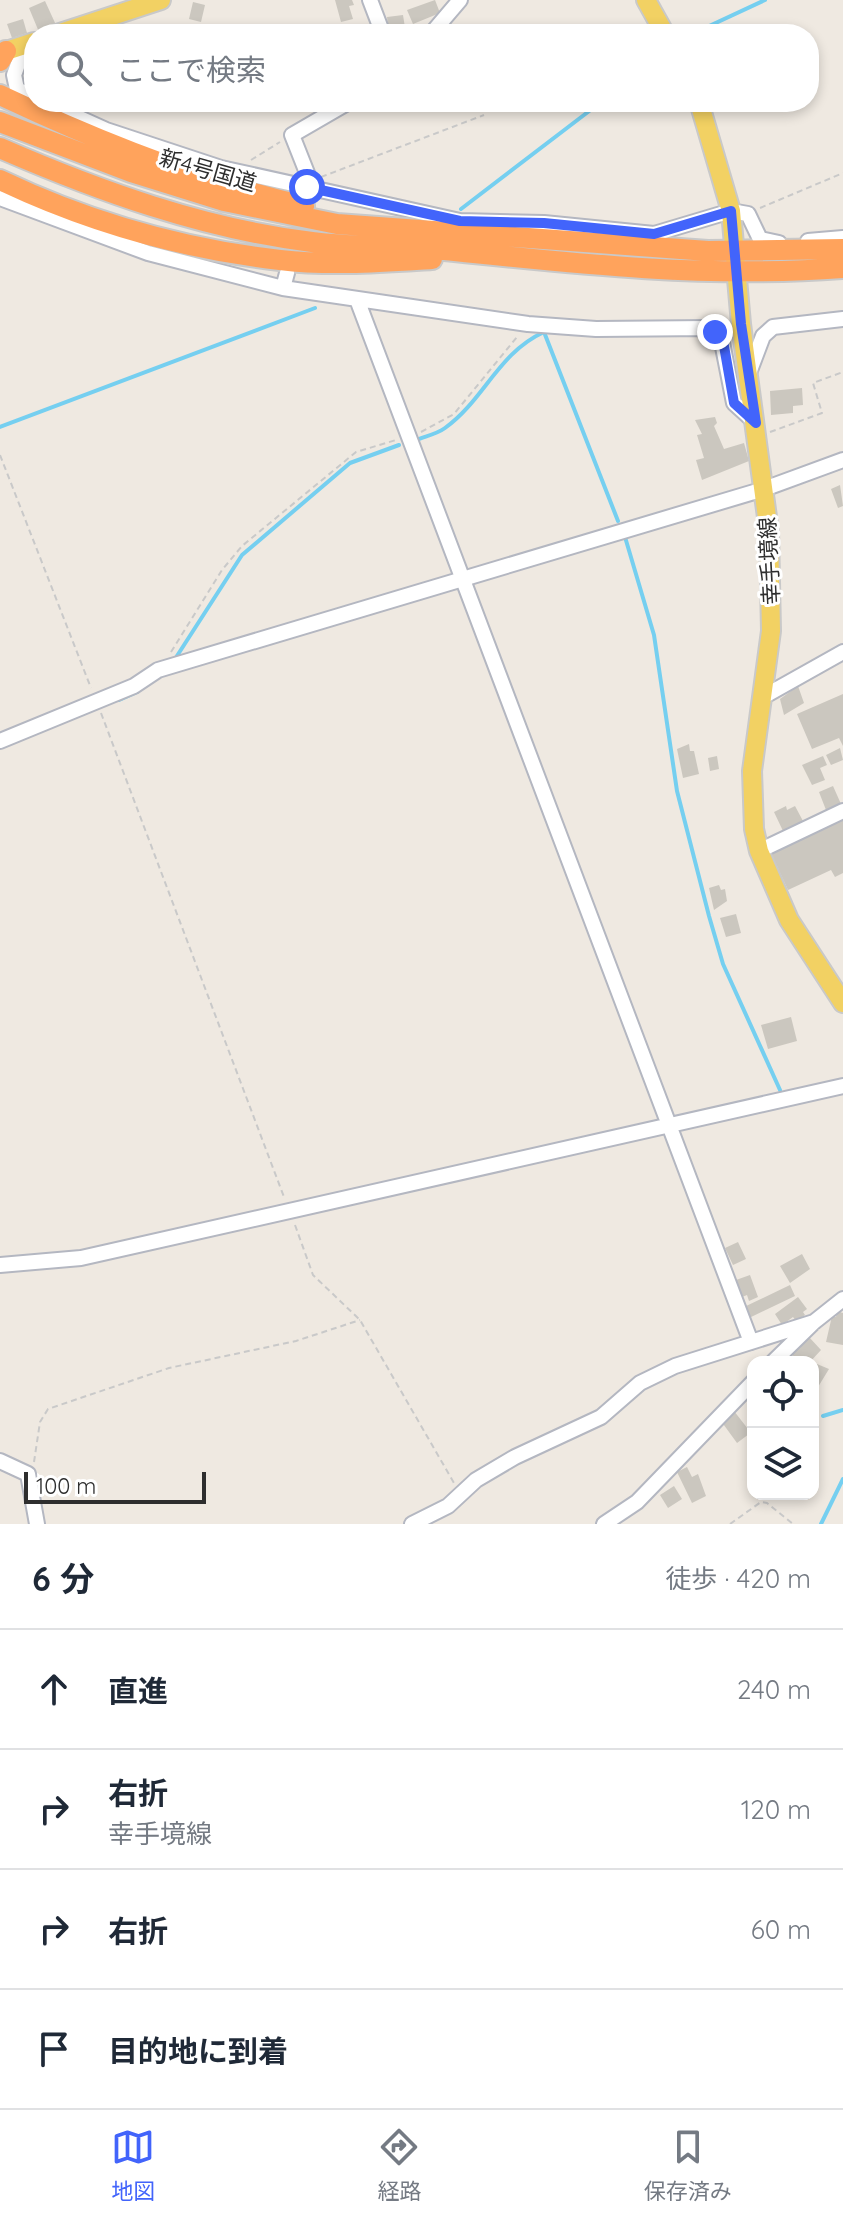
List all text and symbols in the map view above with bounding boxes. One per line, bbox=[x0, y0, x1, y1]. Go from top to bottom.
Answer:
search box bbox=[24, 24, 819, 112]
icon: search bbox=[52, 46, 96, 90]
text: ここで検索 bbox=[116, 51, 266, 89]
street label: 新4号国道 bbox=[156, 143, 260, 197]
route start bbox=[289, 169, 325, 205]
route end bbox=[697, 314, 733, 350]
street label: 幸手境線 bbox=[753, 516, 785, 606]
map controls bbox=[747, 1356, 819, 1500]
button: locate bbox=[747, 1356, 819, 1428]
button: layers bbox=[747, 1428, 819, 1500]
scale bar bbox=[24, 1468, 206, 1504]
text: 100 m bbox=[36, 1472, 96, 1500]
text: 6 分 bbox=[32, 1557, 94, 1600]
text: 徒歩 · 420 m bbox=[665, 1562, 811, 1595]
icon: ahead bbox=[32, 1667, 76, 1711]
text: 直進 bbox=[108, 1672, 168, 1710]
text: 240 m bbox=[737, 1673, 811, 1706]
text: 右折 bbox=[108, 1774, 168, 1812]
icon: right bbox=[32, 1787, 76, 1831]
text: 120 m bbox=[741, 1793, 811, 1826]
text: 幸手境線 bbox=[108, 1817, 212, 1850]
icon: right bbox=[32, 1907, 76, 1951]
text: 右折 bbox=[108, 1912, 168, 1950]
text: 60 m bbox=[751, 1913, 811, 1946]
icon: arrive bbox=[32, 2027, 76, 2071]
text: 目的地に到着 bbox=[108, 2032, 288, 2070]
tab: 地図 bbox=[111, 2125, 155, 2205]
tab: 経路 bbox=[377, 2125, 422, 2205]
tab: 保存済み bbox=[644, 2125, 732, 2205]

